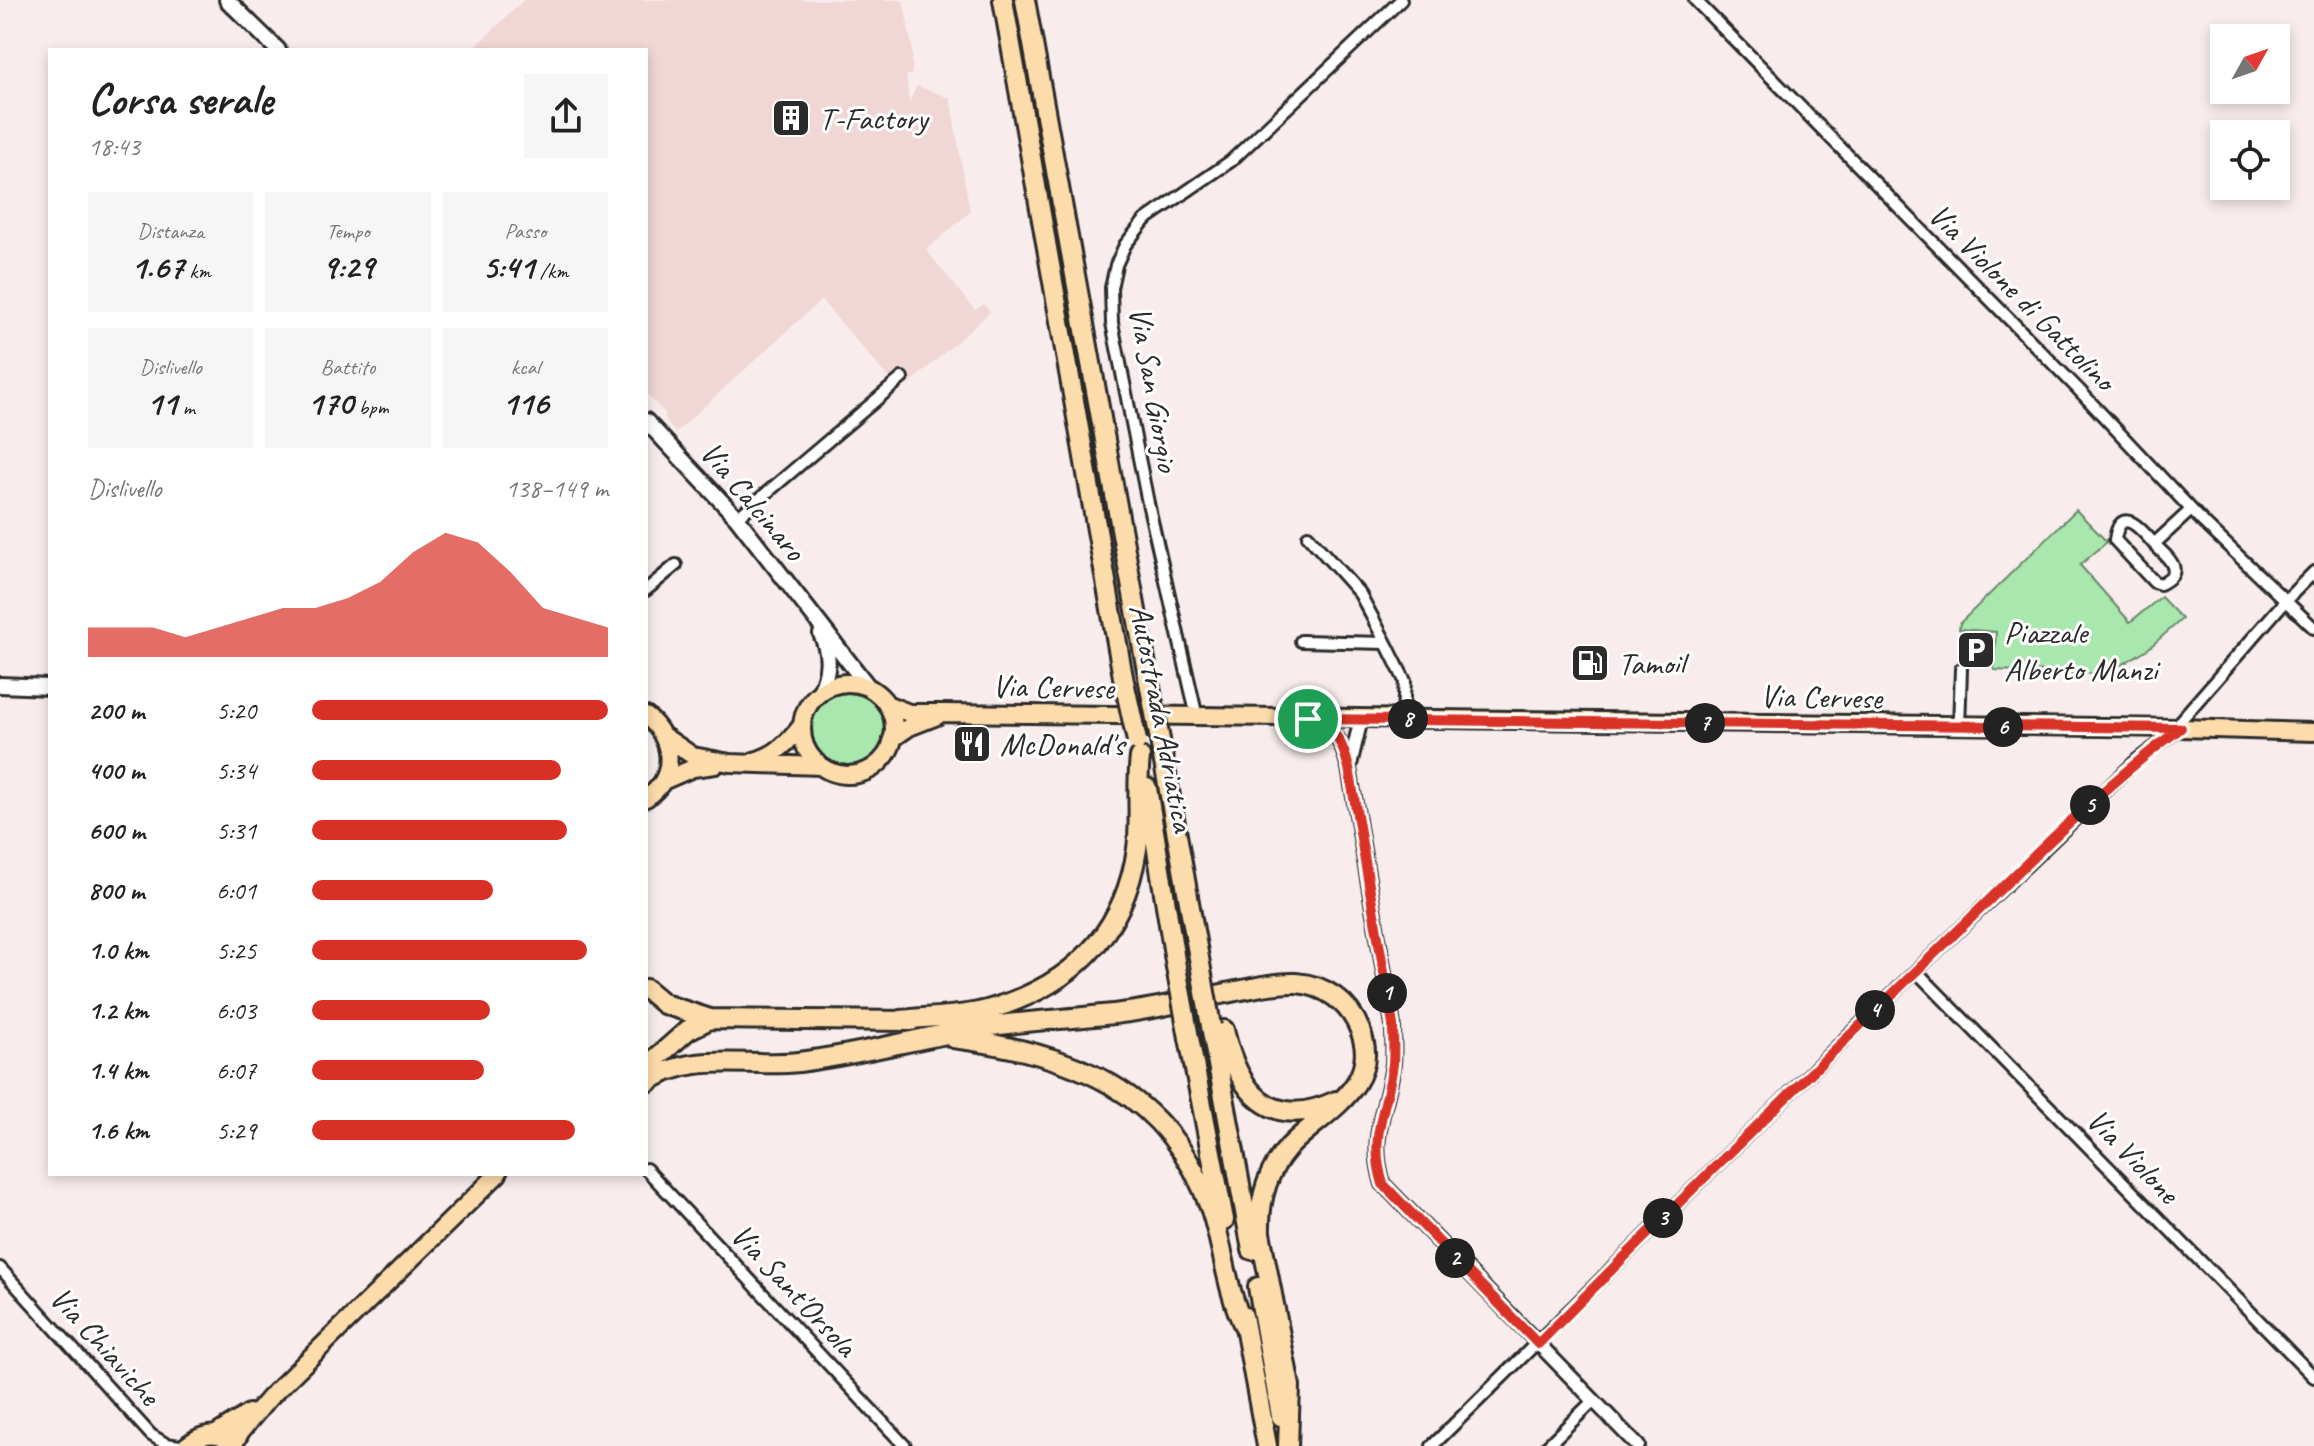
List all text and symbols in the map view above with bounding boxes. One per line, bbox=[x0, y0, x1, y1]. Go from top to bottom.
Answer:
north arrow bbox=[2210, 24, 2290, 104]
map controls bbox=[2210, 24, 2290, 200]
text: Corsa serale bbox=[88, 72, 273, 127]
button: share bbox=[524, 74, 608, 158]
building icon: T-Factory bbox=[770, 97, 812, 139]
place label: T-Factory bbox=[819, 98, 930, 139]
button: locate bbox=[2210, 120, 2290, 200]
text: 18:43 bbox=[88, 130, 140, 163]
street label: Via Violone di Gattolino bbox=[1920, 195, 2127, 402]
text: Distanza bbox=[137, 217, 204, 245]
text: Tempo bbox=[326, 217, 370, 245]
text: Passo bbox=[504, 217, 546, 245]
text: 1.67 bbox=[131, 245, 184, 288]
text: 9:29 bbox=[322, 245, 374, 288]
text: 5:41 bbox=[482, 245, 534, 288]
text: km bbox=[184, 257, 211, 285]
text: /km bbox=[534, 257, 568, 285]
street label: Via San Giorgio bbox=[1119, 303, 1189, 476]
text: Dislivello bbox=[140, 353, 202, 381]
text: Battito bbox=[321, 353, 375, 381]
text: kcal bbox=[511, 353, 540, 381]
text: 11 bbox=[147, 381, 177, 424]
text: 170 bbox=[307, 381, 353, 424]
text: 116 bbox=[502, 381, 549, 424]
text: m bbox=[177, 393, 195, 421]
text: bpm bbox=[353, 393, 389, 421]
street label: Via Calcinaro bbox=[691, 433, 816, 570]
text: Dislivello bbox=[88, 472, 161, 505]
text: 138–149 m bbox=[505, 472, 608, 505]
street label: Autostrada Adriatica bbox=[1120, 601, 1205, 837]
place label: Piazzale Alberto Manzi bbox=[2004, 612, 2162, 690]
parking icon: Piazzale Alberto Manzi bbox=[1955, 629, 1997, 671]
fuel station icon: Tamoil bbox=[1569, 642, 1611, 684]
place label: Tamoil bbox=[1618, 643, 1690, 684]
street label: Via Cervese bbox=[992, 665, 1117, 709]
street label: Via Cervese bbox=[1760, 675, 1885, 719]
pin bbox=[1274, 685, 1342, 753]
text: 200 m bbox=[88, 694, 144, 727]
text: 5:20 bbox=[216, 694, 256, 727]
icon: arrive bbox=[1286, 697, 1330, 741]
pin: 8 bbox=[1388, 699, 1428, 739]
pin: 7 bbox=[1685, 703, 1725, 743]
text: 8 bbox=[1403, 705, 1413, 733]
pin: 6 bbox=[1983, 707, 2023, 747]
text: 7 bbox=[1700, 709, 1710, 737]
text: 6 bbox=[1998, 713, 2008, 741]
restaurant icon: McDonald's bbox=[951, 723, 993, 765]
place label: McDonald's bbox=[1000, 724, 1127, 765]
text: 400 m bbox=[88, 754, 144, 787]
text: 5:34 bbox=[216, 754, 256, 787]
pin: 5 bbox=[2070, 785, 2110, 825]
text: 5 bbox=[2085, 791, 2095, 819]
text: 600 m bbox=[88, 814, 145, 847]
text: 5:31 bbox=[216, 814, 256, 847]
text: 800 m bbox=[88, 874, 144, 907]
text: 6:01 bbox=[216, 874, 256, 907]
text: 1.0 km bbox=[88, 934, 148, 967]
text: 5:25 bbox=[216, 934, 256, 967]
pin: 1 bbox=[1367, 973, 1407, 1013]
text: 1 bbox=[1382, 979, 1392, 1007]
pin: 4 bbox=[1855, 990, 1895, 1030]
text: 1.2 km bbox=[88, 994, 148, 1027]
text: 6:03 bbox=[216, 994, 256, 1027]
text: 4 bbox=[1870, 996, 1880, 1024]
text: 1.4 km bbox=[88, 1054, 148, 1087]
text: 6:07 bbox=[216, 1054, 256, 1087]
street label: Via Violone bbox=[2078, 1100, 2190, 1214]
text: 1.6 km bbox=[88, 1114, 149, 1147]
text: 5:29 bbox=[216, 1114, 256, 1147]
pin: 3 bbox=[1643, 1198, 1683, 1238]
text: 3 bbox=[1658, 1204, 1668, 1232]
street label: Via Sant'Orsola bbox=[722, 1215, 868, 1367]
pin: 2 bbox=[1435, 1238, 1475, 1278]
text: 2 bbox=[1450, 1244, 1460, 1272]
street label: Via Chiaviche bbox=[41, 1278, 171, 1416]

